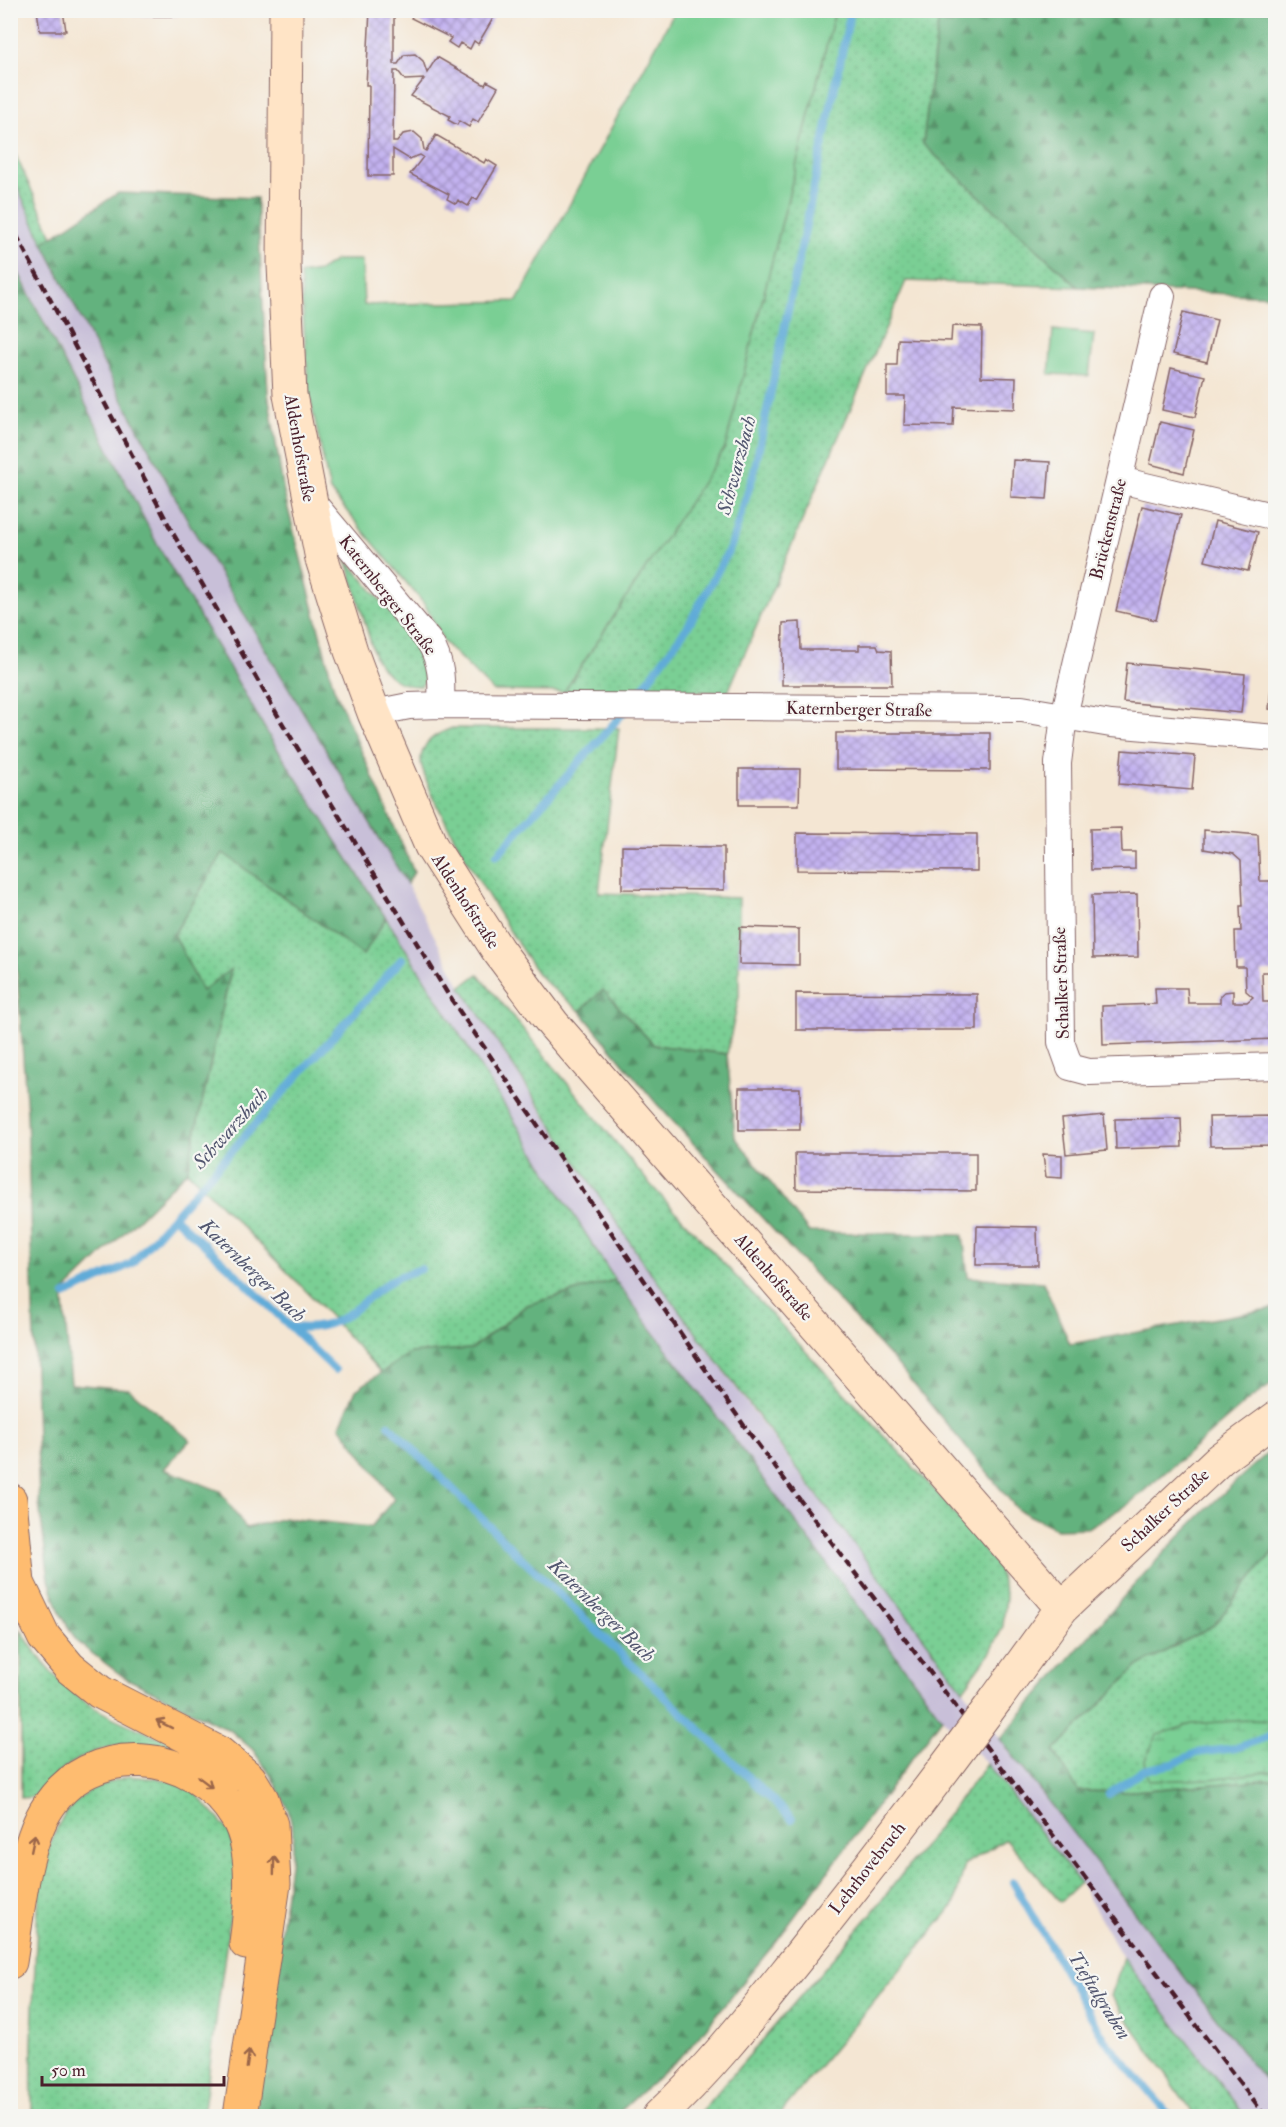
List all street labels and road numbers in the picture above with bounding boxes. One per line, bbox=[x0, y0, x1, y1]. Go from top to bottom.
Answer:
street label: Aldenhofstraße bbox=[279, 391, 320, 504]
street label: Brückenstraße bbox=[1085, 476, 1132, 582]
street label: Katernberger Straße bbox=[334, 531, 442, 660]
street label: Katernberger Straße bbox=[786, 697, 933, 722]
street label: Aldenhofstraße bbox=[426, 848, 505, 954]
street label: Schalker Straße bbox=[1048, 926, 1075, 1039]
street label: Aldenhofstraße bbox=[729, 1228, 818, 1326]
street label: Schalker Straße bbox=[1116, 1463, 1215, 1557]
street label: Lehrhovebruch bbox=[824, 1817, 911, 1919]

